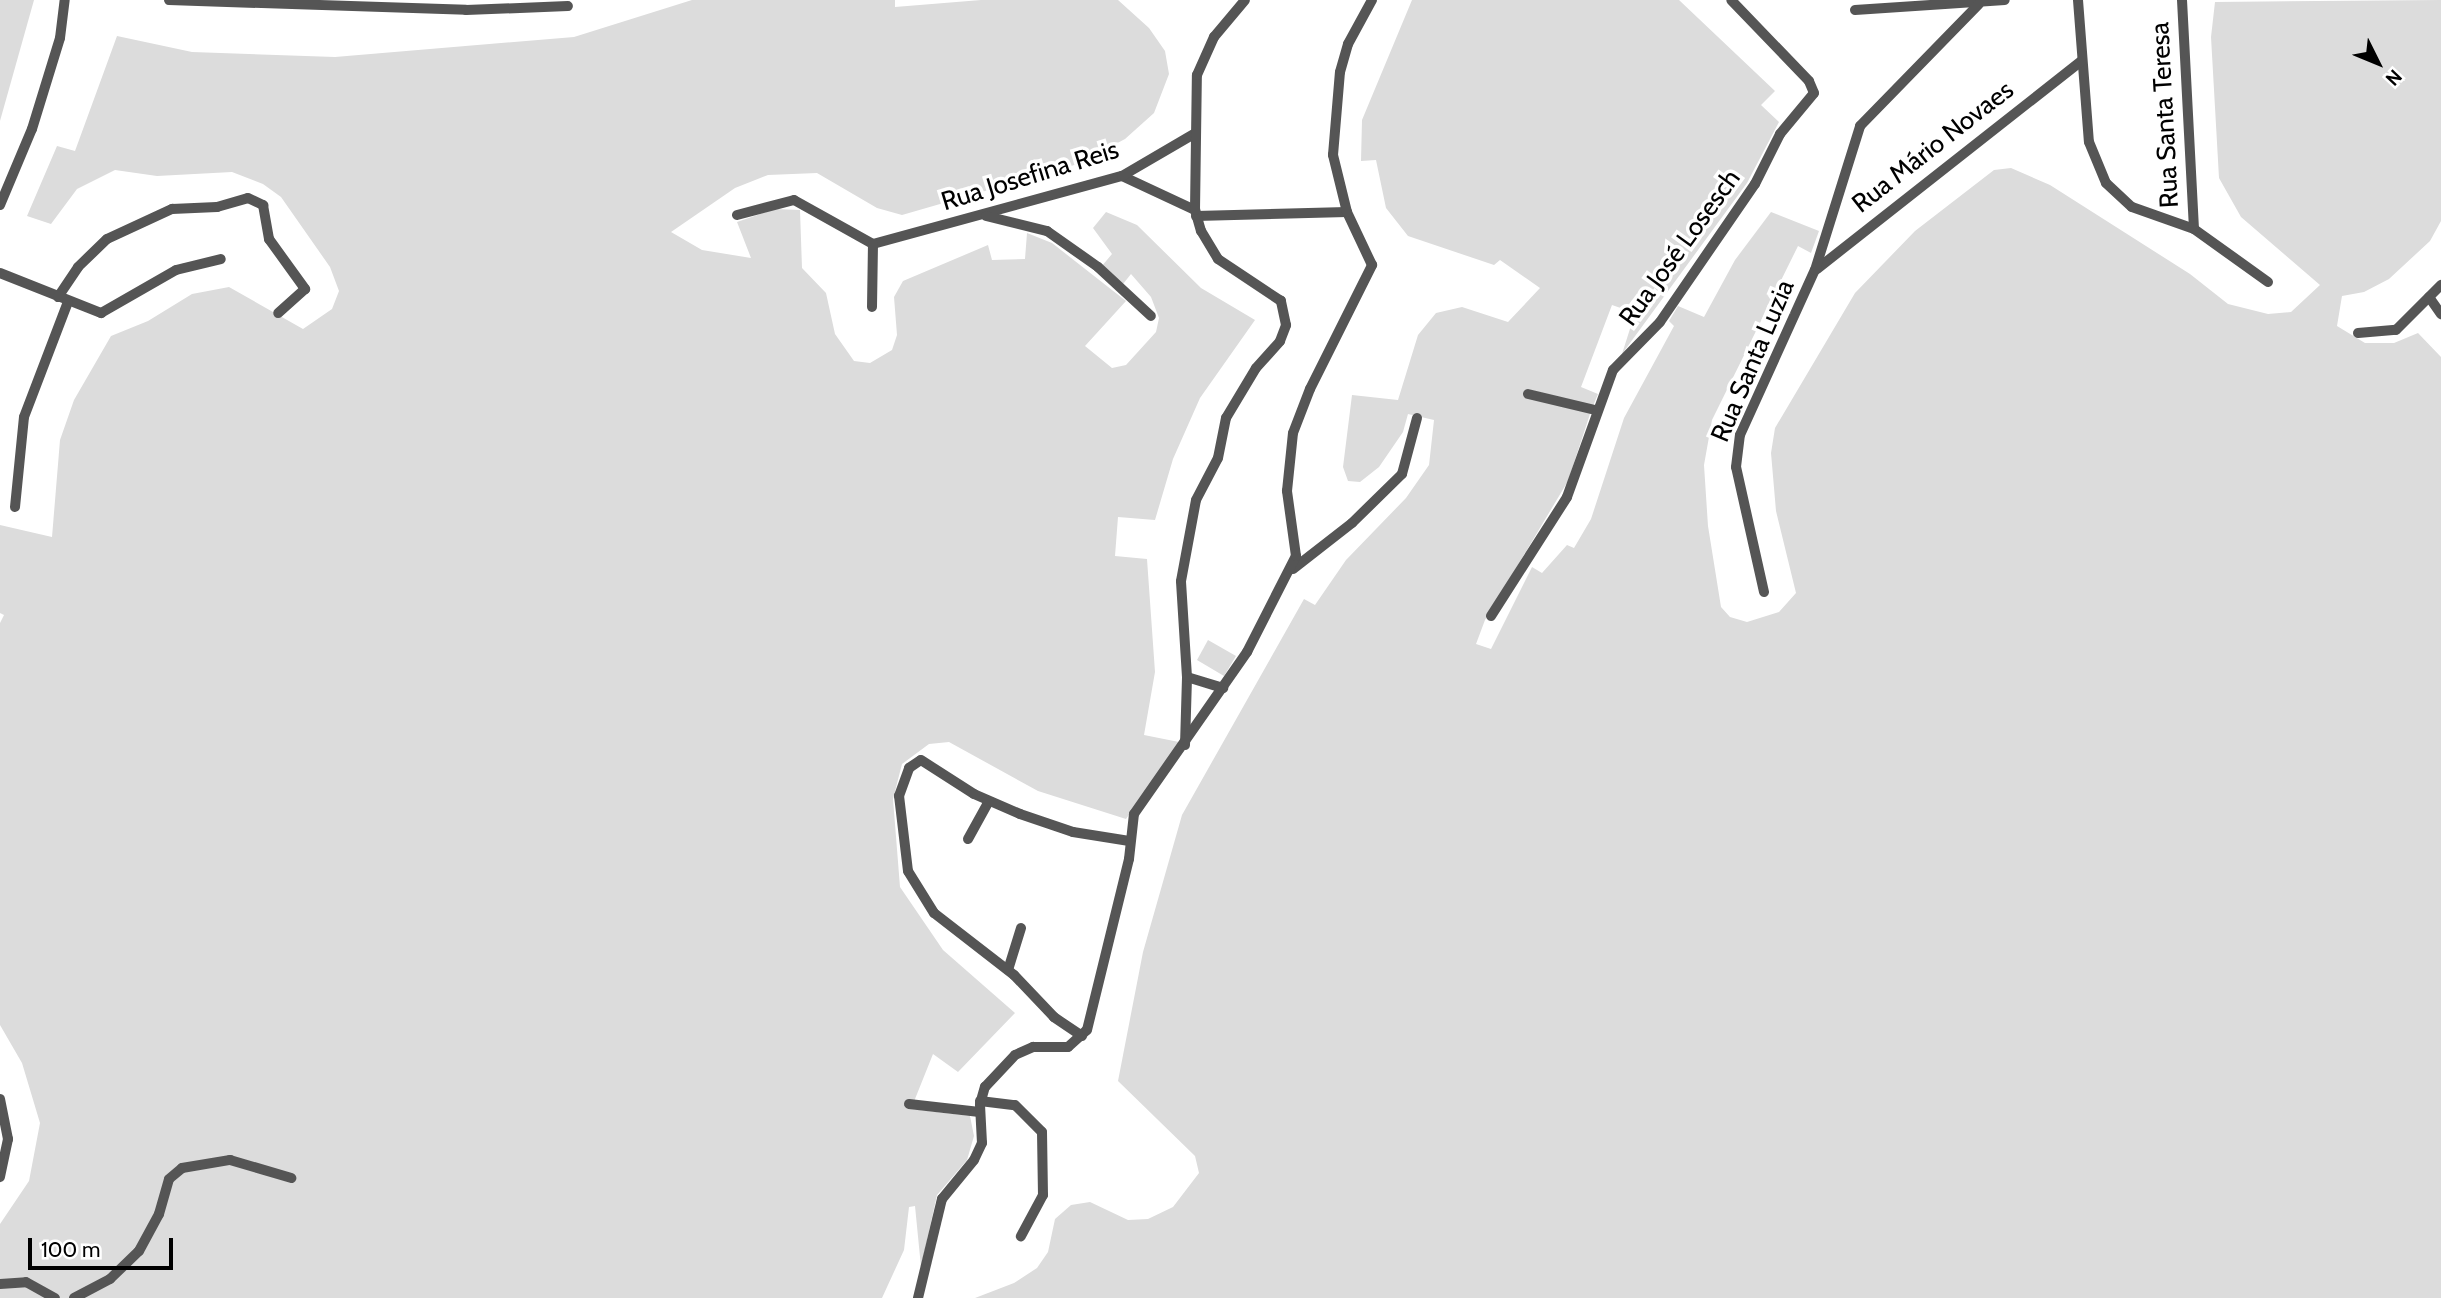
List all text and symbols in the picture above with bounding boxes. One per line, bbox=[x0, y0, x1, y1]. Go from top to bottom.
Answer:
street label: Rua Santa Teresa bbox=[2145, 21, 2185, 209]
north arrow bbox=[2343, 28, 2413, 98]
text: N bbox=[2381, 65, 2407, 90]
street label: Rua Mário Novaes bbox=[1846, 74, 2020, 220]
street label: Rua Josefina Reis bbox=[938, 134, 1122, 218]
street label: Rua José Losesch bbox=[1613, 164, 1747, 332]
street label: Rua Santa Luzia bbox=[1705, 275, 1801, 447]
scale bar bbox=[32, 1224, 177, 1268]
text: 100 m bbox=[41, 1237, 100, 1262]

